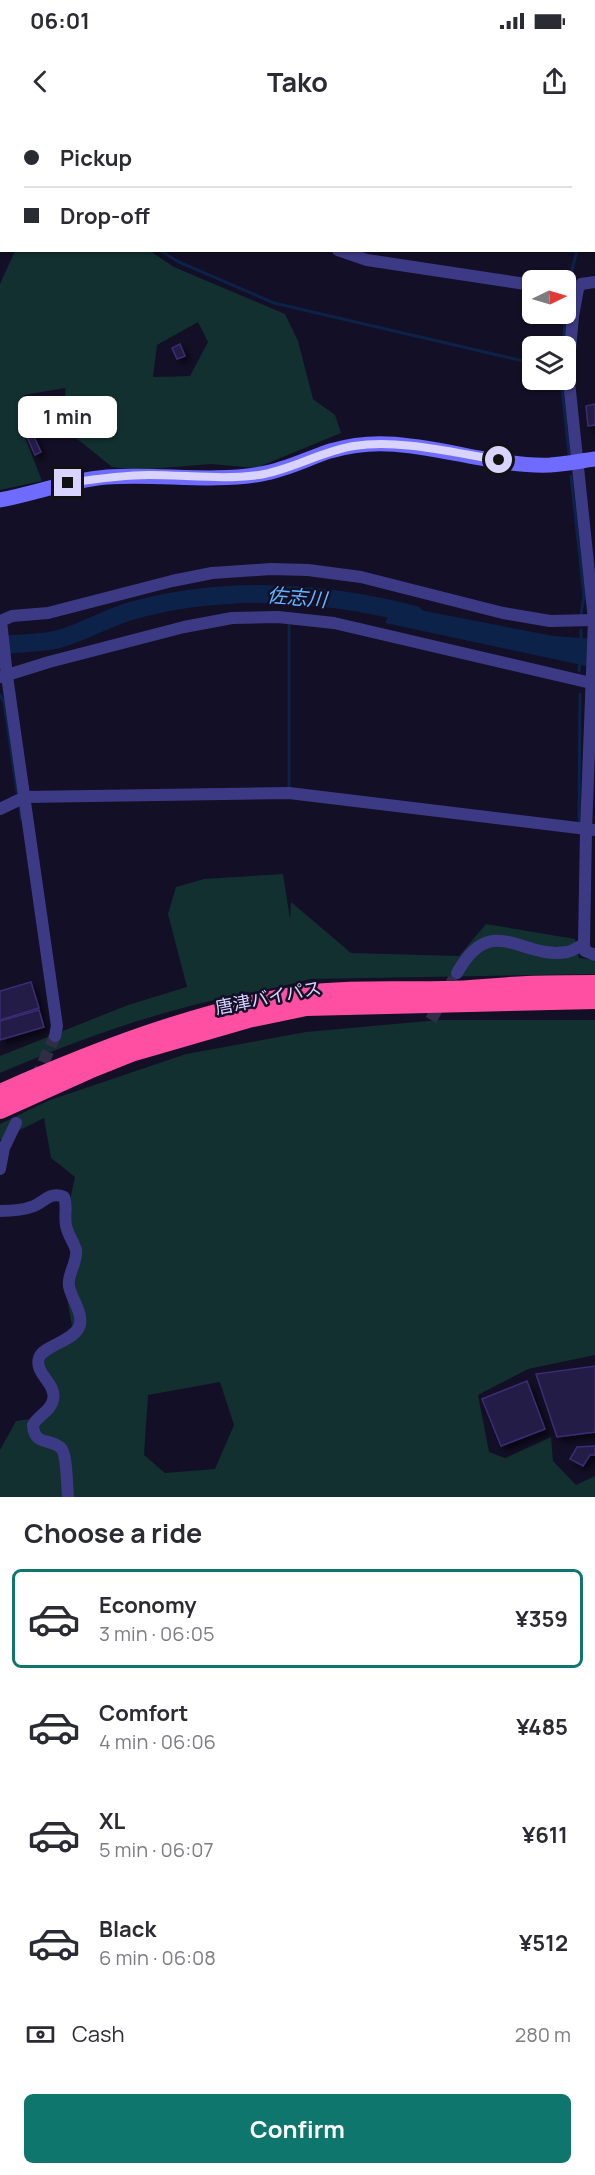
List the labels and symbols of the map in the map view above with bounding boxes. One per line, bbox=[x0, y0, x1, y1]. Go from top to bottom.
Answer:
north arrow bbox=[522, 270, 576, 324]
callout: 1 min bbox=[19, 396, 118, 438]
route start bbox=[485, 446, 512, 473]
route end bbox=[54, 469, 81, 496]
water label: 佐志川 bbox=[266, 581, 330, 613]
street label: 唐津バイパス bbox=[213, 975, 323, 1019]

